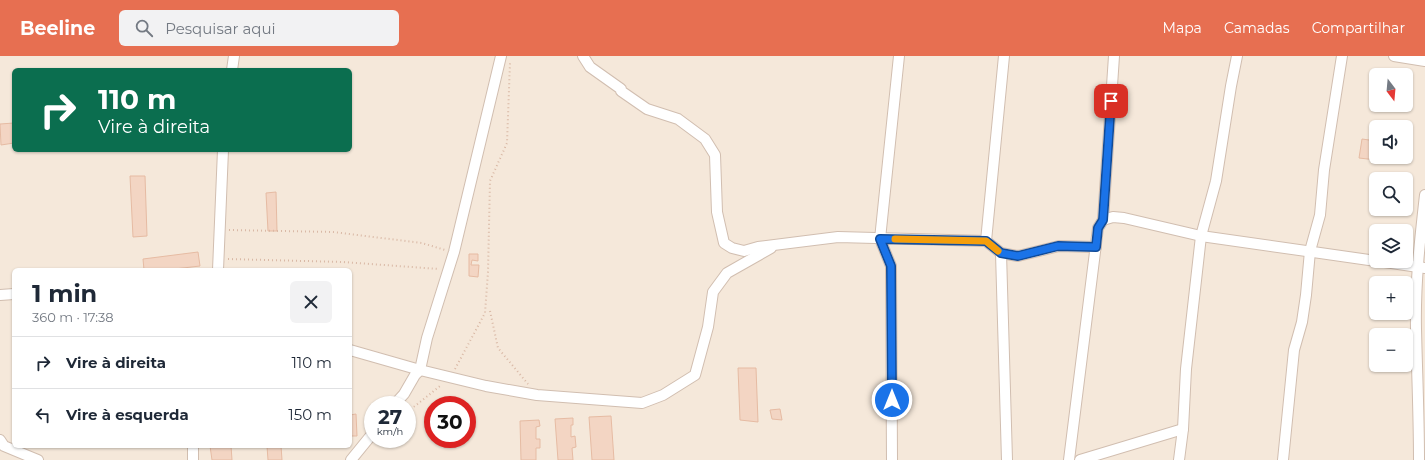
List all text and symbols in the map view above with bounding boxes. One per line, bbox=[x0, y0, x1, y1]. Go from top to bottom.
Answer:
search box bbox=[119, 10, 399, 46]
text: Beeline bbox=[20, 17, 95, 40]
icon: search bbox=[133, 17, 155, 39]
text: Pesquisar aqui bbox=[165, 19, 276, 38]
text: Mapa bbox=[1163, 19, 1202, 37]
text: Camadas bbox=[1224, 19, 1290, 37]
text: Compartilhar bbox=[1312, 19, 1405, 37]
north arrow bbox=[1369, 68, 1413, 112]
map controls bbox=[1369, 68, 1413, 372]
text: 110 m bbox=[98, 82, 176, 116]
icon: right bbox=[32, 84, 84, 136]
pin bbox=[1094, 84, 1128, 118]
icon: arrive bbox=[1100, 90, 1122, 112]
text: Vire à direita bbox=[98, 116, 210, 138]
button: sound bbox=[1369, 120, 1413, 164]
button: search bbox=[1369, 172, 1413, 216]
button: layers bbox=[1369, 224, 1413, 268]
button: + bbox=[1369, 276, 1413, 320]
text: 1 min bbox=[32, 279, 97, 308]
button: close bbox=[290, 281, 332, 323]
text: 360 m · 17:38 bbox=[32, 309, 114, 325]
button: − bbox=[1369, 328, 1413, 372]
icon: right bbox=[32, 352, 54, 374]
text: Vire à direita bbox=[66, 353, 166, 372]
text: 110 m bbox=[291, 353, 332, 372]
position arrow bbox=[871, 379, 913, 421]
speed limit sign: 30 bbox=[424, 396, 476, 448]
icon: left bbox=[32, 404, 54, 426]
text: Vire à esquerda bbox=[66, 405, 189, 424]
text: 150 m bbox=[288, 405, 332, 424]
text: 27 bbox=[378, 405, 402, 429]
text: km/h bbox=[377, 425, 403, 438]

